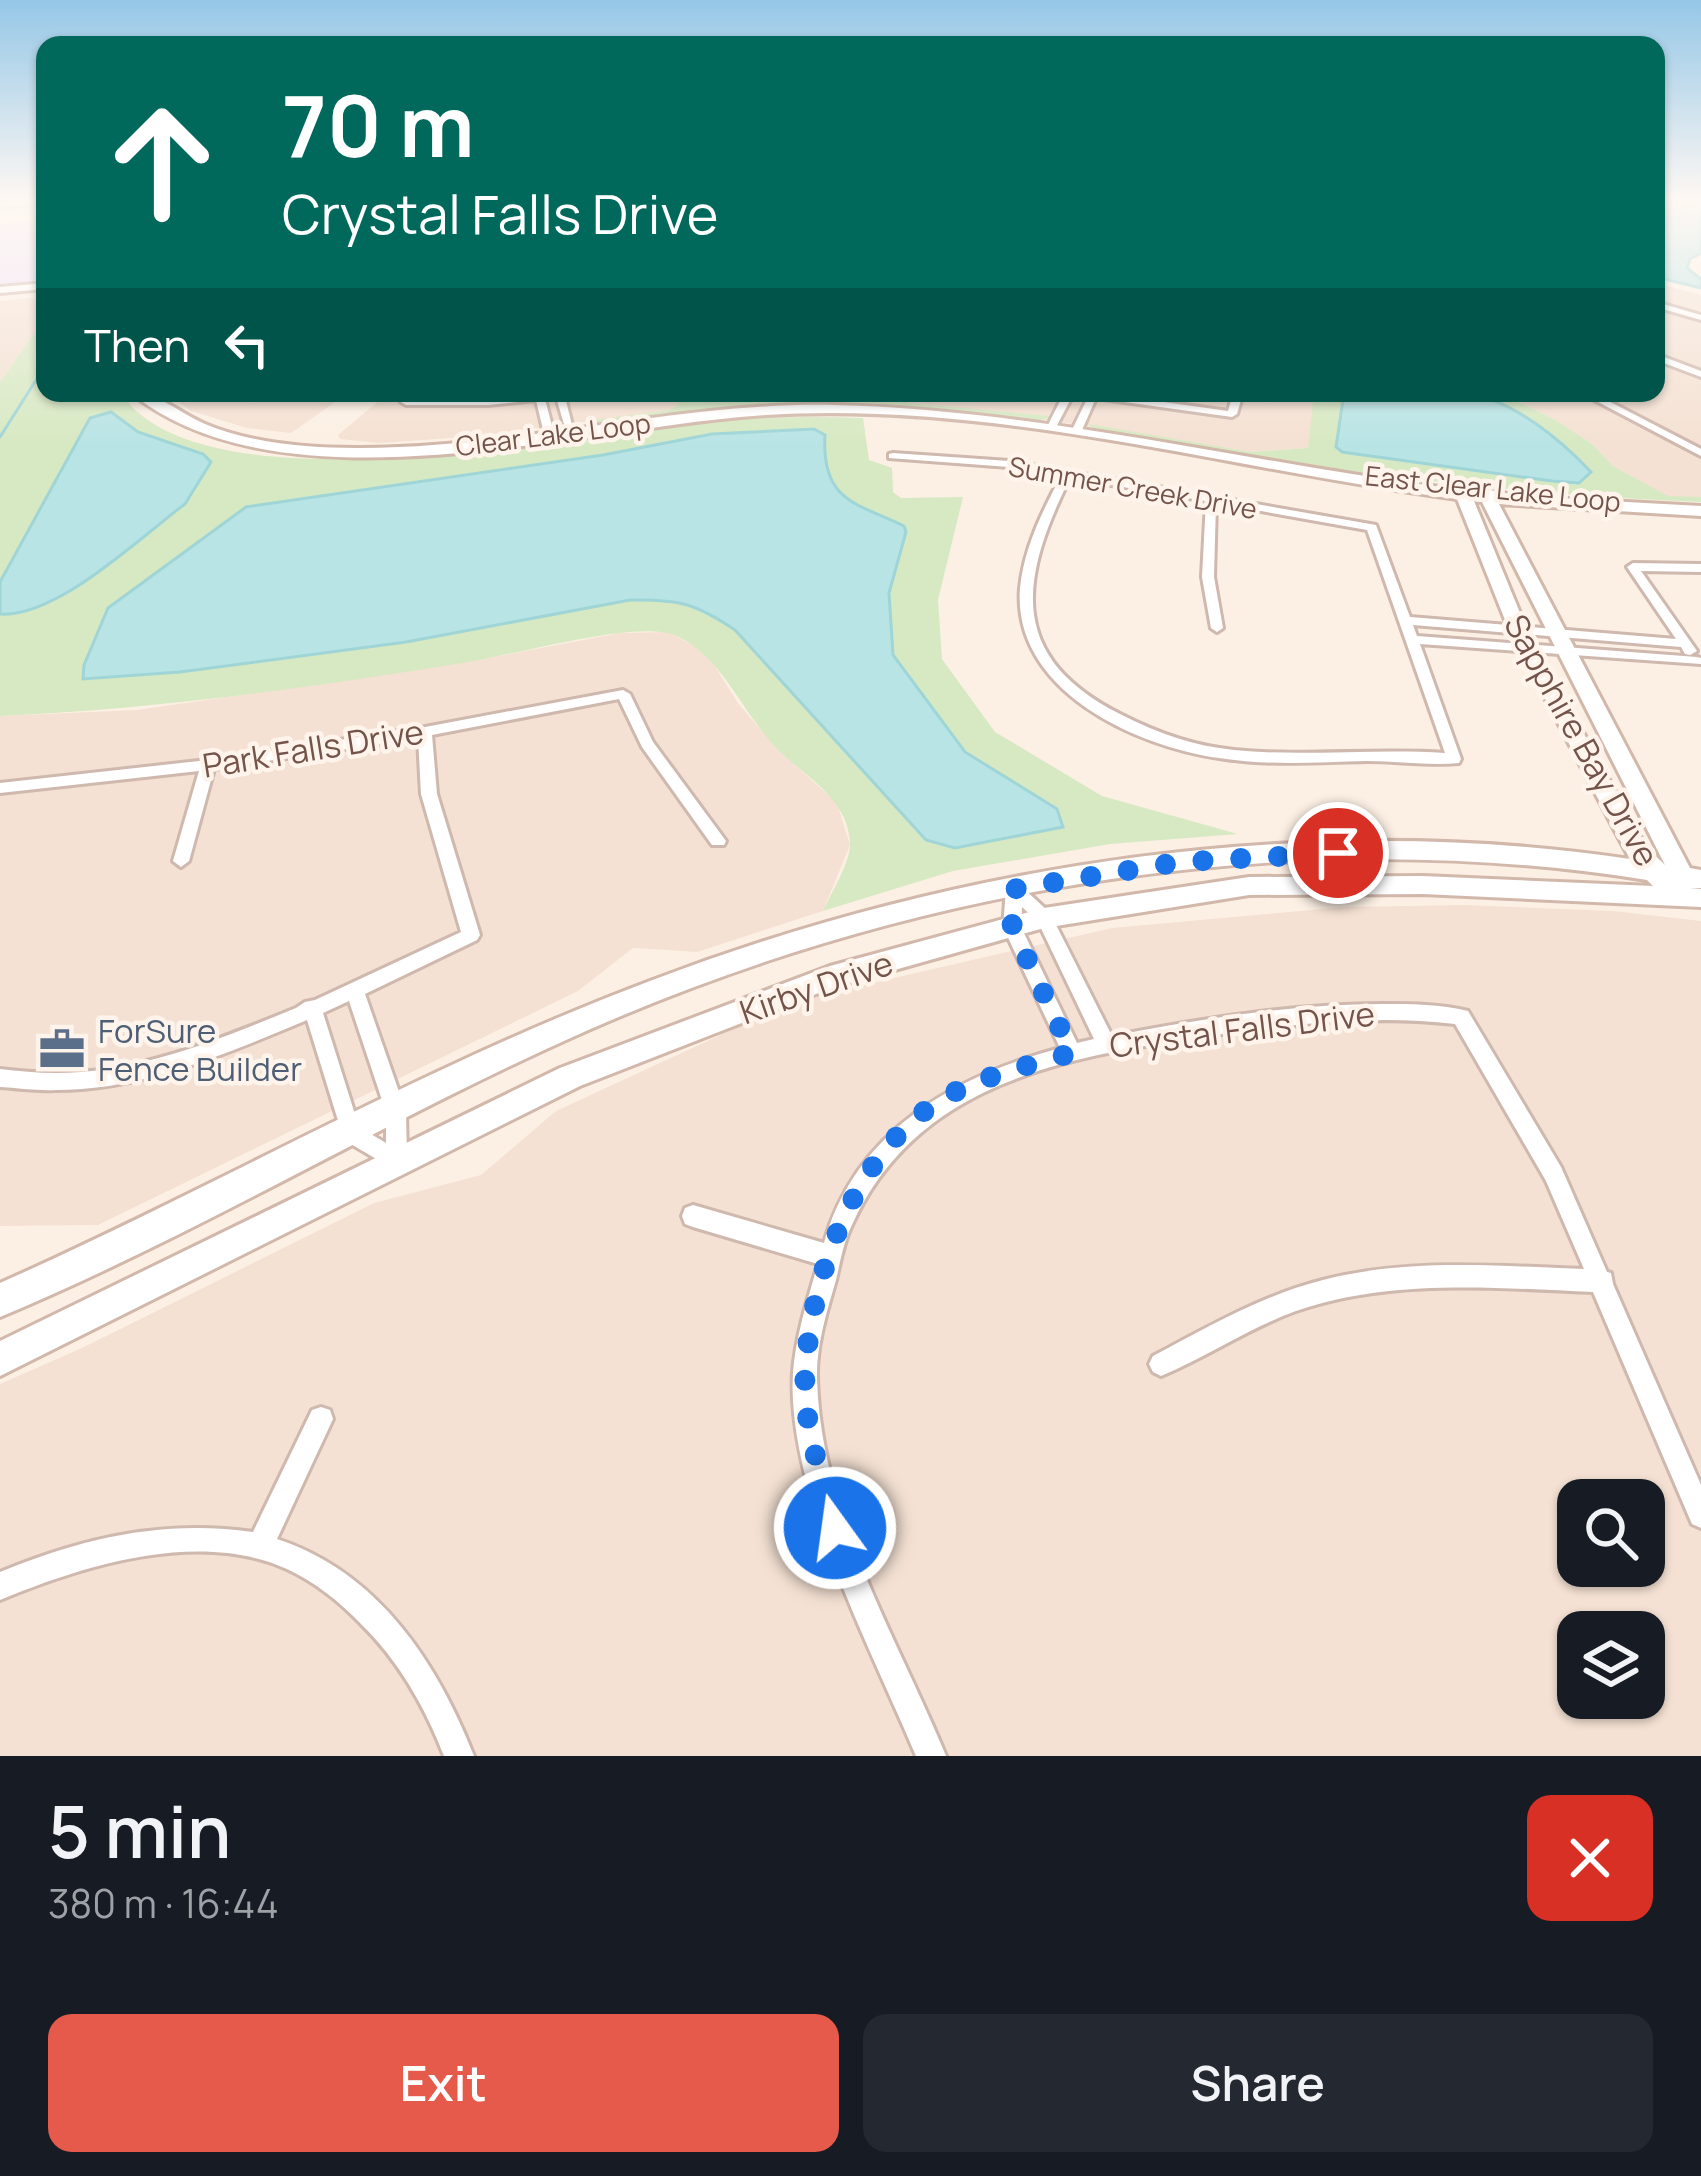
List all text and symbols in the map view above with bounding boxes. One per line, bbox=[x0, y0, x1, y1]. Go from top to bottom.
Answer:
text: 70 m bbox=[282, 67, 474, 182]
icon: ahead bbox=[84, 84, 240, 240]
text: Crystal Falls Drive bbox=[282, 176, 718, 250]
icon: left bbox=[214, 312, 280, 378]
text: Then bbox=[84, 314, 190, 376]
street label: Clear Lake Loop bbox=[453, 404, 653, 464]
street label: Summer Creek Drive bbox=[1006, 447, 1260, 527]
street label: East Clear Lake Loop bbox=[1363, 456, 1623, 520]
street label: Sapphire Bay Drive bbox=[1494, 606, 1670, 874]
street label: Park Falls Drive bbox=[199, 708, 427, 788]
pin bbox=[1287, 802, 1389, 904]
icon: arrive bbox=[1305, 820, 1371, 886]
street label: Kirby Drive bbox=[733, 940, 899, 1034]
street label: Crystal Falls Drive bbox=[1107, 990, 1377, 1068]
place label: ForSure Fence Builder bbox=[98, 1008, 302, 1091]
office icon: ForSure Fence Builder bbox=[37, 1024, 87, 1074]
position arrow bbox=[772, 1465, 898, 1591]
map controls bbox=[1557, 1479, 1665, 1719]
button: search bbox=[1557, 1479, 1665, 1587]
button: layers bbox=[1557, 1611, 1665, 1719]
text: 5 min bbox=[48, 1781, 231, 1880]
button: close bbox=[1527, 1795, 1653, 1921]
text: 380 m · 16:44 bbox=[48, 1876, 279, 1930]
button: Exit bbox=[48, 2014, 839, 2152]
button: Share bbox=[863, 2014, 1653, 2152]

